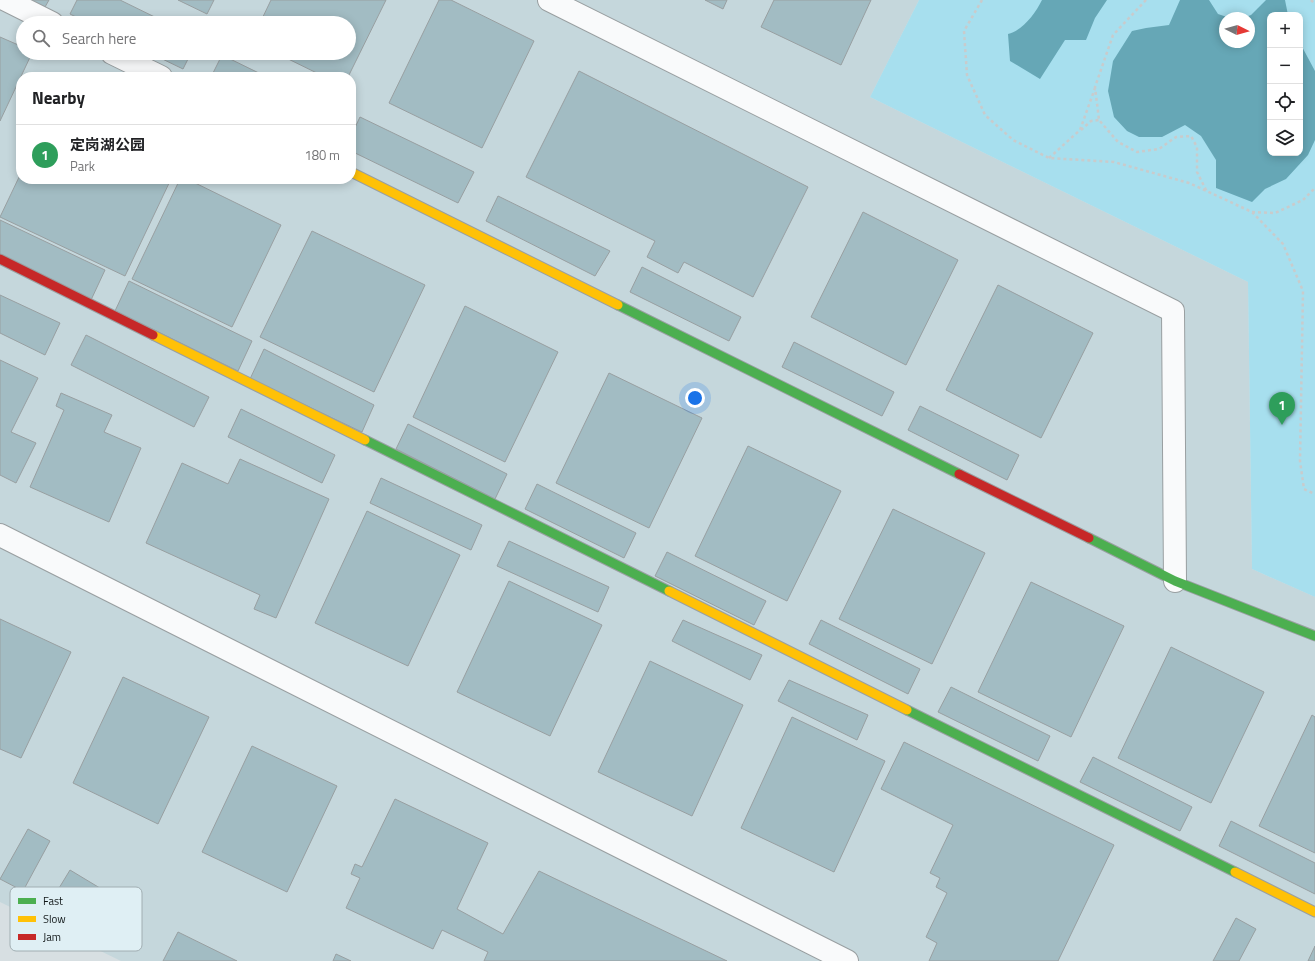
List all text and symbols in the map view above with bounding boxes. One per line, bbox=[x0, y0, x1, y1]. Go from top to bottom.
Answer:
north arrow bbox=[1219, 12, 1255, 48]
map controls bbox=[1267, 12, 1303, 156]
button: + bbox=[1267, 12, 1303, 48]
search box bbox=[16, 16, 356, 60]
icon: search bbox=[30, 27, 52, 49]
text: Search here bbox=[62, 27, 136, 50]
button: − bbox=[1267, 48, 1303, 84]
button: locate bbox=[1267, 84, 1303, 120]
text: Nearby bbox=[32, 85, 85, 111]
button: layers bbox=[1267, 120, 1303, 156]
text: 定岗湖公园 bbox=[70, 133, 145, 156]
text: 1 bbox=[41, 145, 49, 165]
text: 180 m bbox=[304, 145, 340, 165]
text: Park bbox=[70, 156, 95, 176]
your location bbox=[685, 388, 705, 408]
pin: 1 bbox=[1269, 392, 1295, 425]
legend bbox=[10, 887, 142, 951]
text: Fast bbox=[43, 893, 63, 909]
text: Slow bbox=[43, 911, 66, 927]
text: Jam bbox=[43, 929, 61, 945]

